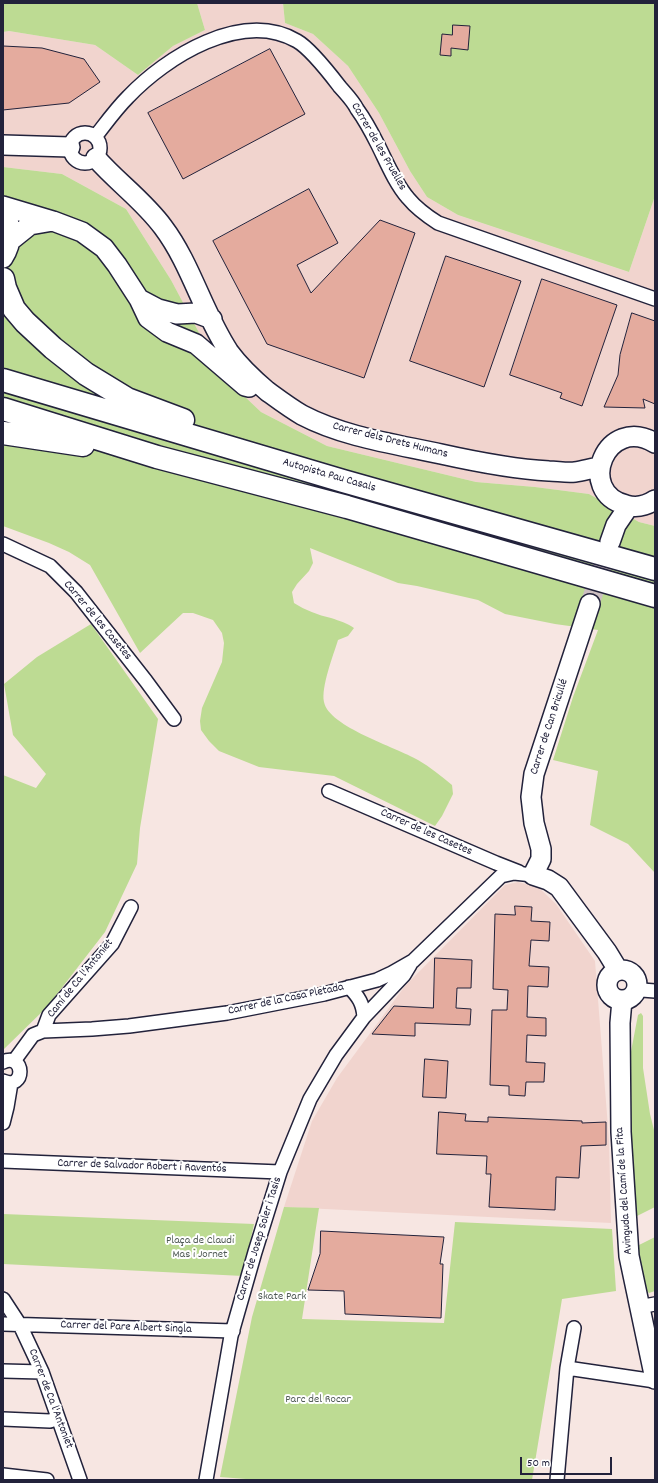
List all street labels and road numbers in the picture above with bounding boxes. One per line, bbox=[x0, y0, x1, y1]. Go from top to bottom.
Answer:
street label: Carrer de les Pruelles bbox=[347, 101, 409, 193]
street label: Carrer dels Drets Humans bbox=[331, 420, 449, 462]
street label: Autopista Pau Casals bbox=[281, 456, 377, 496]
street label: Carrer de les Casetes bbox=[60, 578, 134, 664]
street label: Carrer de Can Bricullé bbox=[528, 677, 572, 777]
street label: Carrer de les Casetes bbox=[378, 806, 474, 860]
street label: Camí de Ca l'Antoniet bbox=[45, 937, 117, 1021]
street label: Carrer de la Casa Pletada bbox=[227, 981, 345, 1019]
street label: Avinguda del Camí de la Fita bbox=[613, 1127, 637, 1255]
street label: Carrer de Salvador Robert i Raventós bbox=[57, 1157, 227, 1177]
street label: Carrer de Josep Soler i Tasis bbox=[234, 1175, 286, 1303]
street label: Carrer del Pare Albert Singla bbox=[60, 1319, 192, 1337]
street label: Carrer de Ca l'Antoniet bbox=[24, 1347, 76, 1451]

